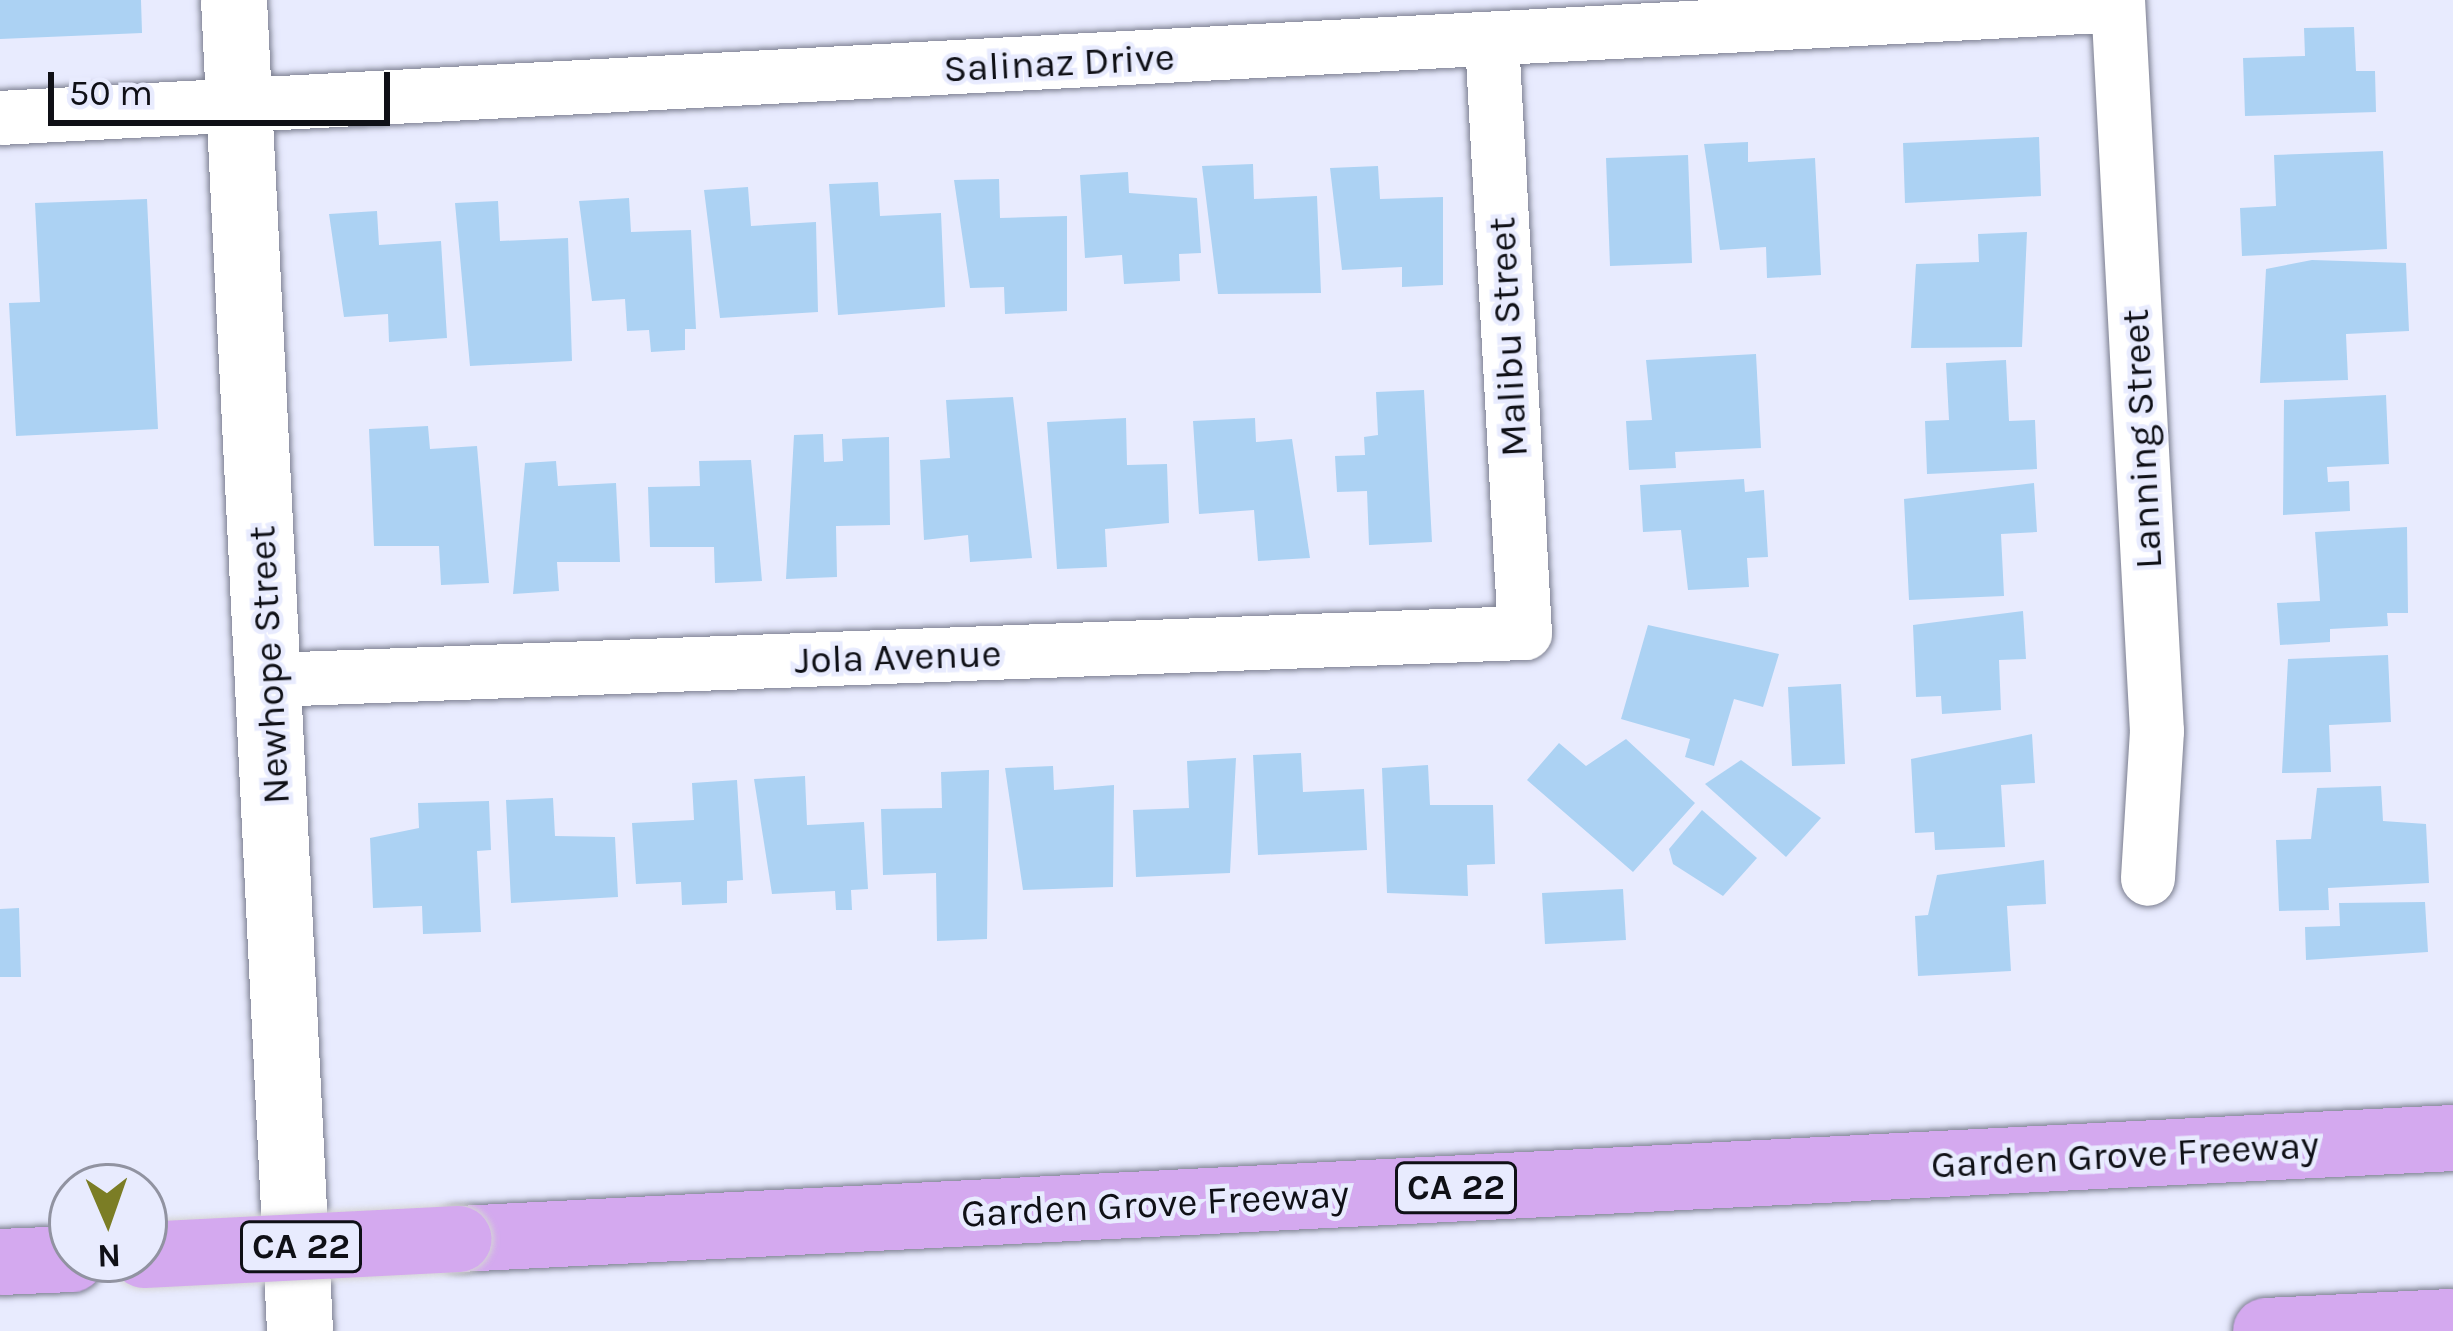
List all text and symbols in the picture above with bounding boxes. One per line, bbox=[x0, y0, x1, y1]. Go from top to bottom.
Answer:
street label: Salinaz Drive bbox=[942, 34, 1176, 92]
scale bar bbox=[54, 48, 396, 122]
text: 50 m bbox=[69, 72, 153, 114]
street label: Malibu Street bbox=[1478, 216, 1538, 458]
street label: Lanning Street bbox=[2112, 308, 2172, 570]
street label: Newhope Street bbox=[238, 524, 300, 806]
street label: Jola Avenue bbox=[794, 630, 1002, 684]
street label: Garden Grove Freeway bbox=[1930, 1121, 2320, 1189]
road number: CA 22 bbox=[1393, 1158, 1519, 1218]
north arrow bbox=[48, 1163, 168, 1283]
street label: Garden Grove Freeway bbox=[960, 1170, 1350, 1238]
road number: CA 22 bbox=[238, 1217, 364, 1277]
text: N bbox=[97, 1237, 122, 1275]

